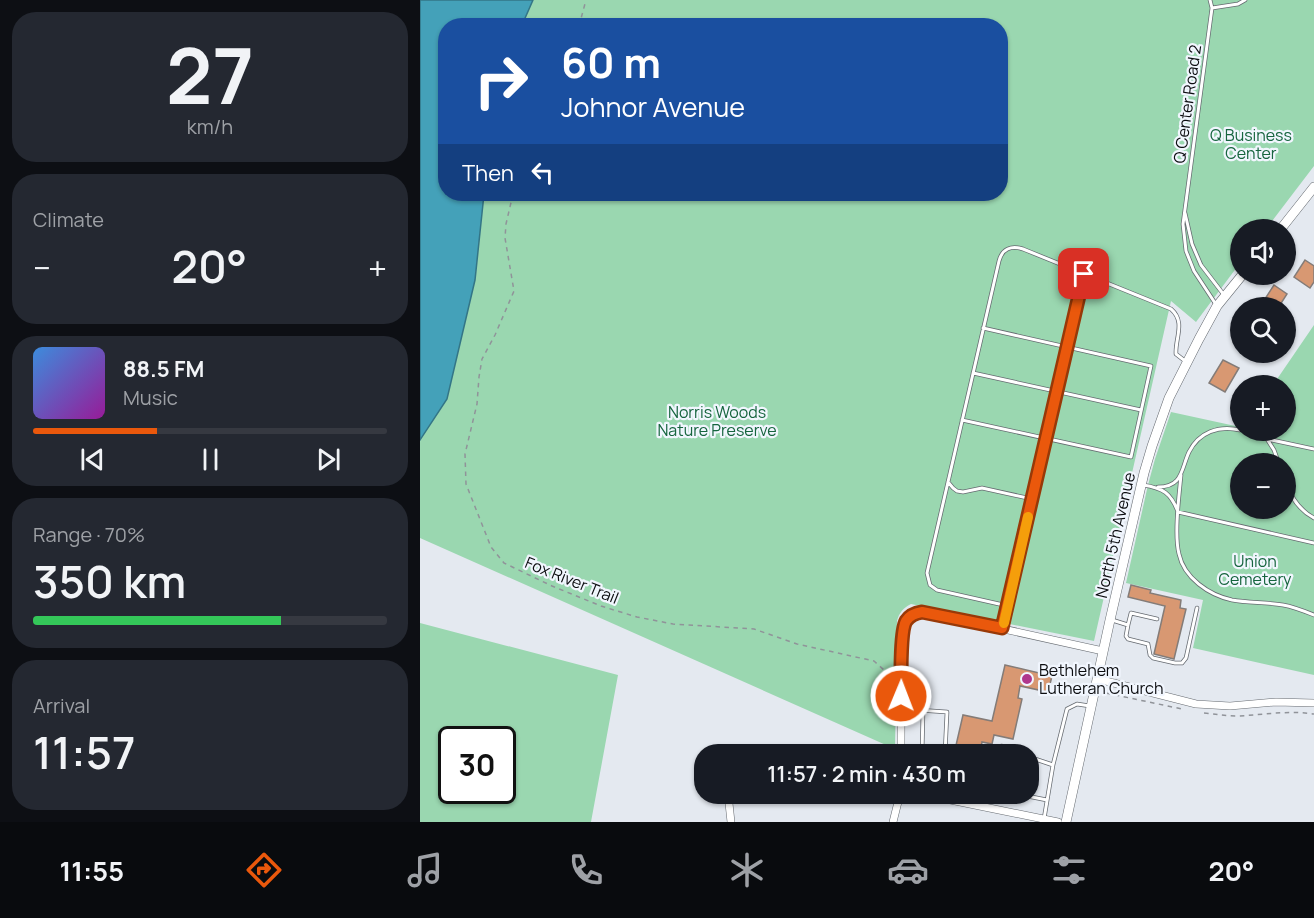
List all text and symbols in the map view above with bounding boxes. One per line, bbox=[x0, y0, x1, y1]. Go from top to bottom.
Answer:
text: 27 bbox=[166, 21, 254, 127]
text: 60 m bbox=[561, 33, 661, 91]
icon: right bbox=[462, 42, 540, 120]
street label: Q Center Road 2 bbox=[1168, 43, 1206, 165]
text: Johnor Avenue bbox=[561, 88, 745, 125]
text: km/h bbox=[187, 113, 233, 140]
park label: Q Business Center bbox=[1210, 124, 1292, 164]
icon: left bbox=[526, 156, 559, 189]
text: Then bbox=[462, 158, 514, 188]
text: Climate bbox=[33, 206, 104, 233]
map controls bbox=[1230, 219, 1296, 519]
button: sound bbox=[1230, 219, 1296, 285]
text: 20° bbox=[172, 235, 247, 297]
text: − bbox=[33, 245, 51, 290]
text: + bbox=[368, 245, 387, 290]
pin bbox=[1058, 248, 1109, 299]
icon: arrive bbox=[1067, 257, 1100, 290]
button: search bbox=[1230, 297, 1296, 363]
text: 88.5 FM bbox=[123, 354, 204, 384]
button: + bbox=[1230, 375, 1296, 441]
text: Music bbox=[123, 384, 178, 411]
park label: Norris Woods Nature Preserve bbox=[657, 401, 777, 441]
icon: previous bbox=[76, 443, 109, 476]
icon: pause bbox=[194, 443, 227, 476]
icon: next bbox=[312, 443, 345, 476]
button: − bbox=[1230, 453, 1296, 519]
street label: North 5th Avenue bbox=[1090, 470, 1140, 600]
text: Range · 70% bbox=[33, 521, 145, 548]
text: 350 km bbox=[33, 550, 186, 612]
park label: Union Cemetery bbox=[1219, 550, 1292, 590]
street label: Fox River Trail bbox=[522, 551, 622, 609]
place label: Bethlehem Lutheran Church bbox=[1039, 659, 1163, 699]
position arrow bbox=[869, 664, 933, 728]
marker: Bethlehem Lutheran Church bbox=[1020, 672, 1034, 686]
text: Arrival bbox=[33, 692, 90, 719]
text: 11:57 bbox=[33, 721, 136, 783]
speed limit sign: 30 bbox=[438, 726, 516, 804]
text: 11:57 · 2 min · 430 m bbox=[767, 759, 966, 789]
icon: directions bbox=[243, 849, 285, 891]
icon: music bbox=[404, 849, 446, 891]
icon: phone bbox=[565, 849, 607, 891]
icon: climate bbox=[726, 849, 768, 891]
icon: car bbox=[887, 849, 929, 891]
icon: filters bbox=[1048, 849, 1090, 891]
text: 11:55 bbox=[59, 852, 124, 889]
text: 20° bbox=[1208, 852, 1254, 889]

